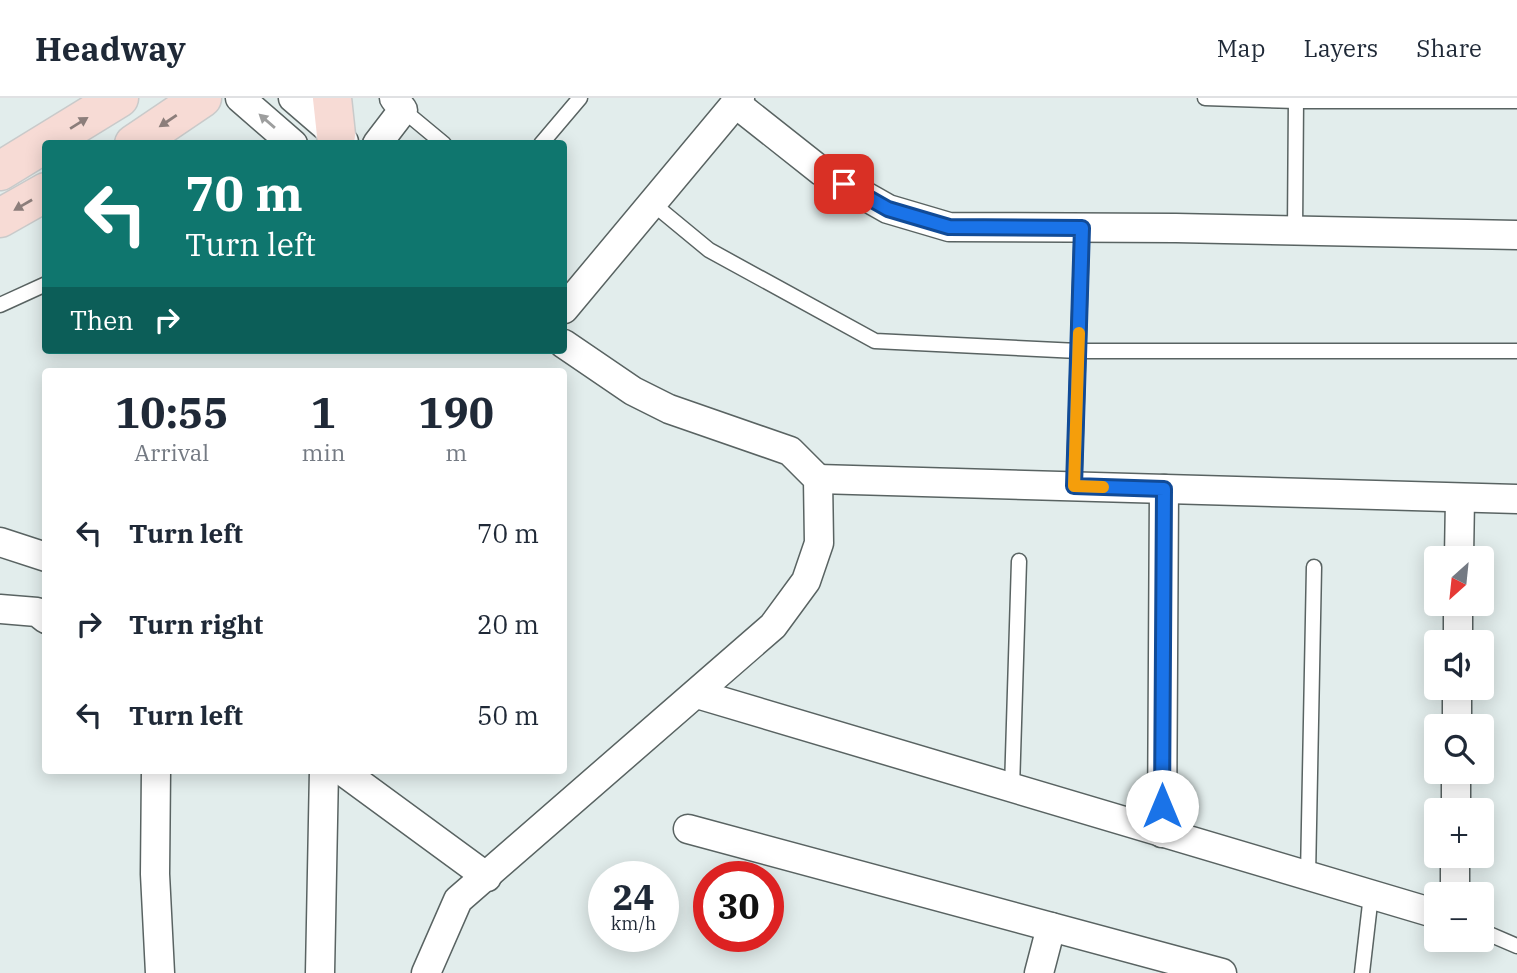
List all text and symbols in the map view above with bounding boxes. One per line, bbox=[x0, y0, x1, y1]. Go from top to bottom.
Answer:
text: Headway bbox=[35, 27, 186, 70]
text: Map bbox=[1217, 32, 1265, 64]
text: Layers bbox=[1303, 32, 1378, 64]
text: Share bbox=[1416, 32, 1482, 64]
one-way arrow bbox=[258, 113, 276, 129]
one-way arrow bbox=[159, 114, 177, 128]
one-way arrow bbox=[69, 116, 88, 129]
pin bbox=[814, 154, 874, 214]
text: 70 m bbox=[185, 161, 303, 224]
icon: arrive bbox=[825, 165, 863, 203]
icon: left bbox=[70, 168, 161, 259]
one-way arrow bbox=[13, 199, 32, 211]
text: Turn left bbox=[185, 223, 316, 265]
icon: right bbox=[148, 301, 186, 339]
text: Then bbox=[70, 303, 134, 337]
text: 10:55 bbox=[115, 385, 229, 440]
text: 1 bbox=[311, 385, 336, 440]
text: 190 bbox=[418, 385, 494, 440]
text: Arrival bbox=[134, 437, 209, 467]
text: min bbox=[302, 437, 345, 467]
text: m bbox=[445, 437, 467, 467]
icon: left bbox=[70, 514, 108, 552]
text: Turn left bbox=[129, 516, 243, 550]
text: 70 m bbox=[477, 516, 539, 550]
north arrow bbox=[1424, 546, 1494, 616]
map controls bbox=[1424, 546, 1494, 952]
icon: right bbox=[70, 605, 108, 643]
text: Turn right bbox=[129, 607, 263, 641]
text: 20 m bbox=[477, 607, 539, 641]
button: sound bbox=[1424, 630, 1494, 700]
icon: left bbox=[70, 696, 108, 734]
text: Turn left bbox=[129, 698, 243, 732]
text: 50 m bbox=[477, 698, 539, 732]
button: search bbox=[1424, 714, 1494, 784]
position arrow bbox=[1125, 769, 1199, 843]
button: + bbox=[1424, 798, 1494, 868]
speed limit sign: 30 bbox=[693, 861, 784, 952]
text: 24 bbox=[612, 874, 655, 920]
button: − bbox=[1424, 882, 1494, 952]
text: km/h bbox=[611, 912, 656, 935]

